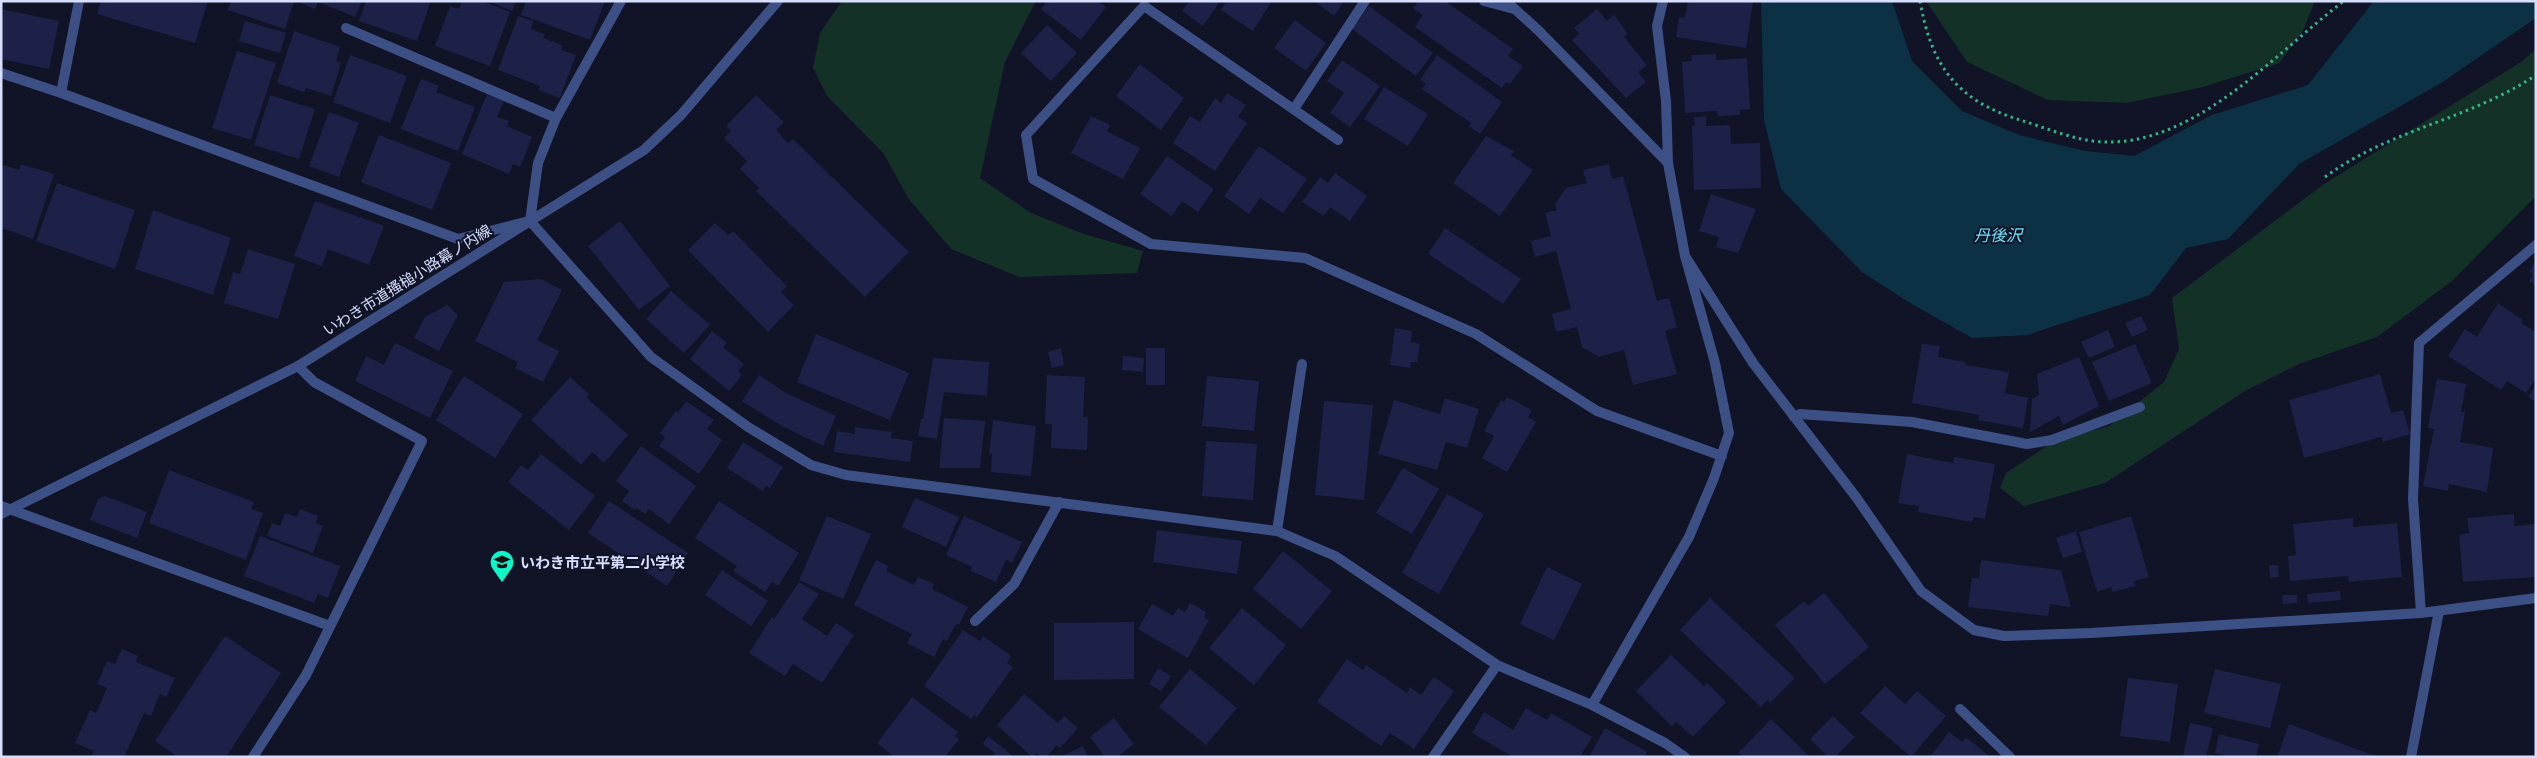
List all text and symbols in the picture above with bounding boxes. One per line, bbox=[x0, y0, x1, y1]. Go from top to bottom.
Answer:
street label: いわき市道搔槌小路幕ノ内線 bbox=[319, 220, 495, 340]
water label: 丹後沢 bbox=[1974, 225, 2024, 245]
school or university icon: いわき市立平第二小学校 bbox=[489, 549, 515, 583]
place label: いわき市立平第二小学校 bbox=[520, 553, 685, 572]

